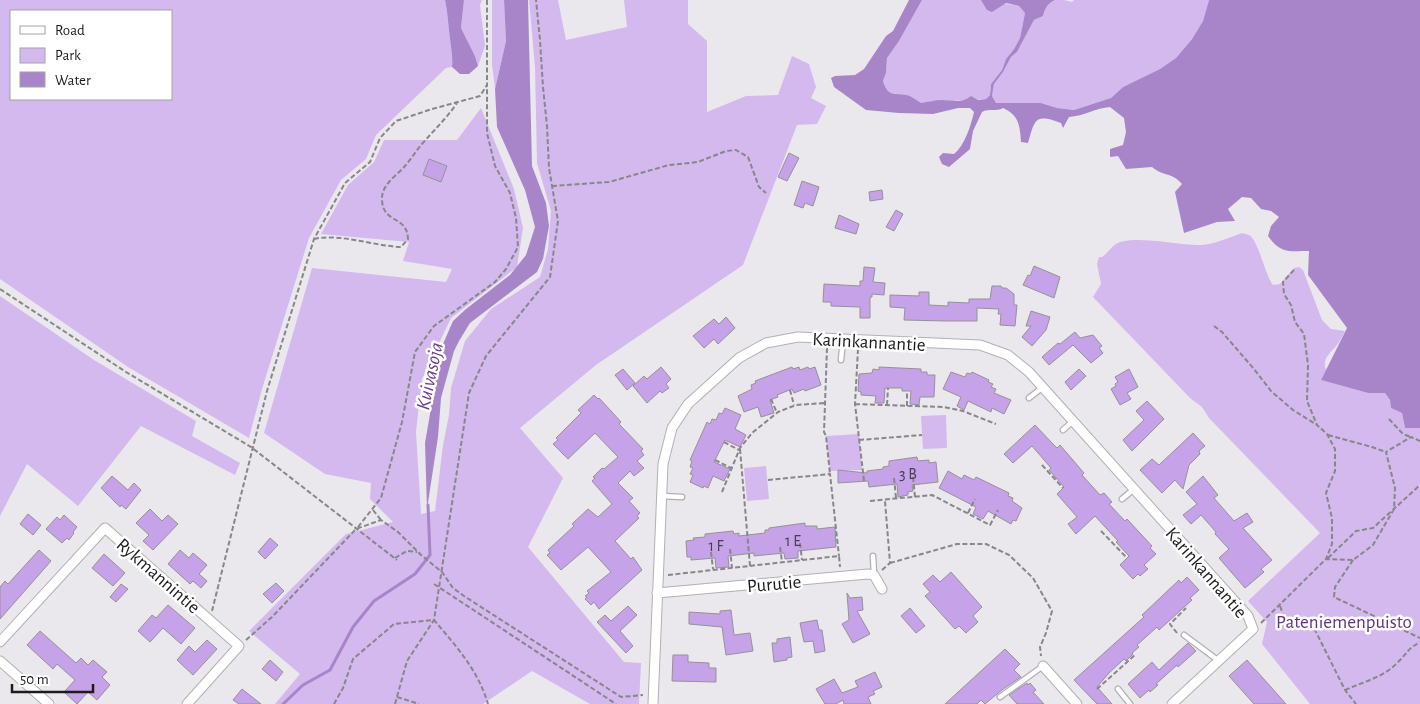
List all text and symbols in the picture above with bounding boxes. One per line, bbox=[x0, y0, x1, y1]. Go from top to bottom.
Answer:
legend bbox=[10, 10, 172, 100]
text: Road bbox=[55, 23, 85, 38]
text: Park bbox=[55, 48, 81, 63]
text: Water bbox=[55, 73, 91, 88]
street label: Karinkannantie bbox=[812, 330, 926, 355]
water label: Kuivasoja bbox=[413, 341, 447, 412]
house number: 3 B bbox=[899, 466, 917, 482]
street label: Karinkannantie bbox=[1161, 524, 1250, 622]
house number: 1 E bbox=[785, 533, 801, 549]
street label: Rykmannintie bbox=[113, 535, 203, 617]
house number: 1 F bbox=[708, 538, 725, 554]
street label: Purutie bbox=[746, 573, 802, 596]
park label: Pateniemenpuisto bbox=[1276, 613, 1412, 632]
scale bar bbox=[12, 662, 94, 694]
text: 50 m bbox=[20, 672, 49, 687]

